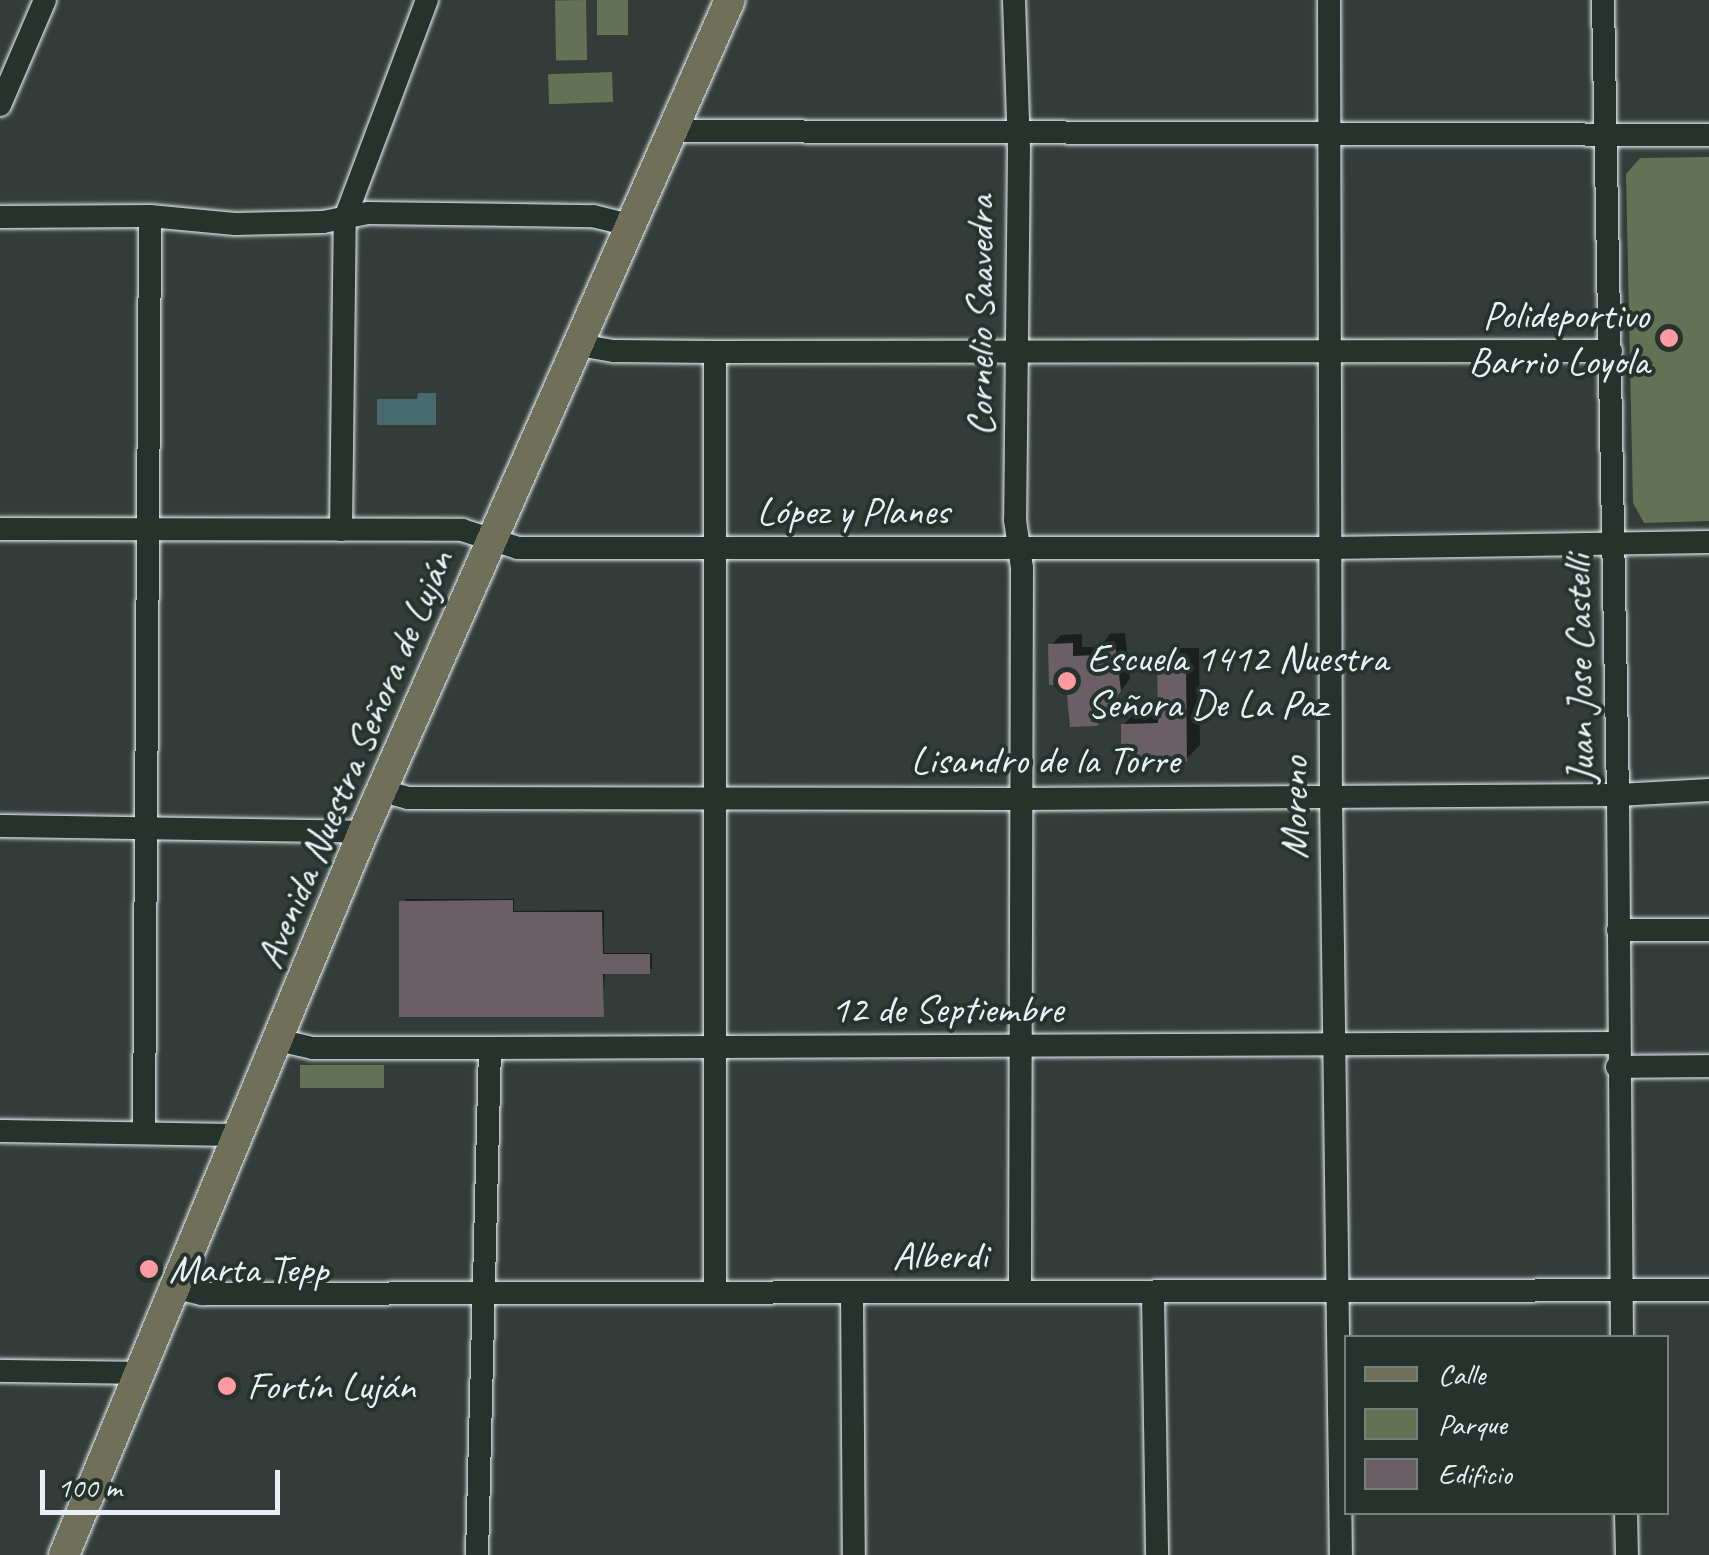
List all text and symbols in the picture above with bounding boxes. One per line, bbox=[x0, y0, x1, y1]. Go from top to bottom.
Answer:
street label: Cornelio Saavedra bbox=[956, 195, 1004, 437]
place label: Polideportivo Barrio Loyola bbox=[1469, 291, 1649, 385]
marker: Polideportivo Barrio Loyola bbox=[1658, 327, 1680, 349]
street label: López y Planes bbox=[757, 487, 949, 535]
street label: Avenida Nuestra Señora de Luján bbox=[244, 543, 464, 975]
street label: Juan Jose Castelli bbox=[1553, 554, 1605, 784]
place label: Escuela 1412 Nuestra Señora De La Paz bbox=[1087, 634, 1388, 728]
marker: Escuela 1412 Nuestra Señora De La Paz bbox=[1056, 670, 1078, 692]
street label: Lisandro de la Torre bbox=[910, 736, 1180, 784]
street label: Moreno bbox=[1270, 757, 1318, 859]
street label: 12 de Septiembre bbox=[831, 985, 1063, 1033]
street label: Alberdi bbox=[893, 1231, 987, 1279]
place label: Marta Tepp bbox=[169, 1245, 327, 1293]
marker: Marta Tepp bbox=[138, 1258, 160, 1280]
legend bbox=[1344, 1335, 1669, 1515]
text: Calle bbox=[1438, 1355, 1485, 1393]
place label: Fortín Luján bbox=[247, 1362, 415, 1410]
marker: Fortín Luján bbox=[216, 1375, 238, 1397]
text: Parque bbox=[1438, 1405, 1507, 1443]
scale bar bbox=[45, 1450, 285, 1512]
text: Edificio bbox=[1438, 1455, 1512, 1493]
text: 100 m bbox=[57, 1468, 122, 1506]

